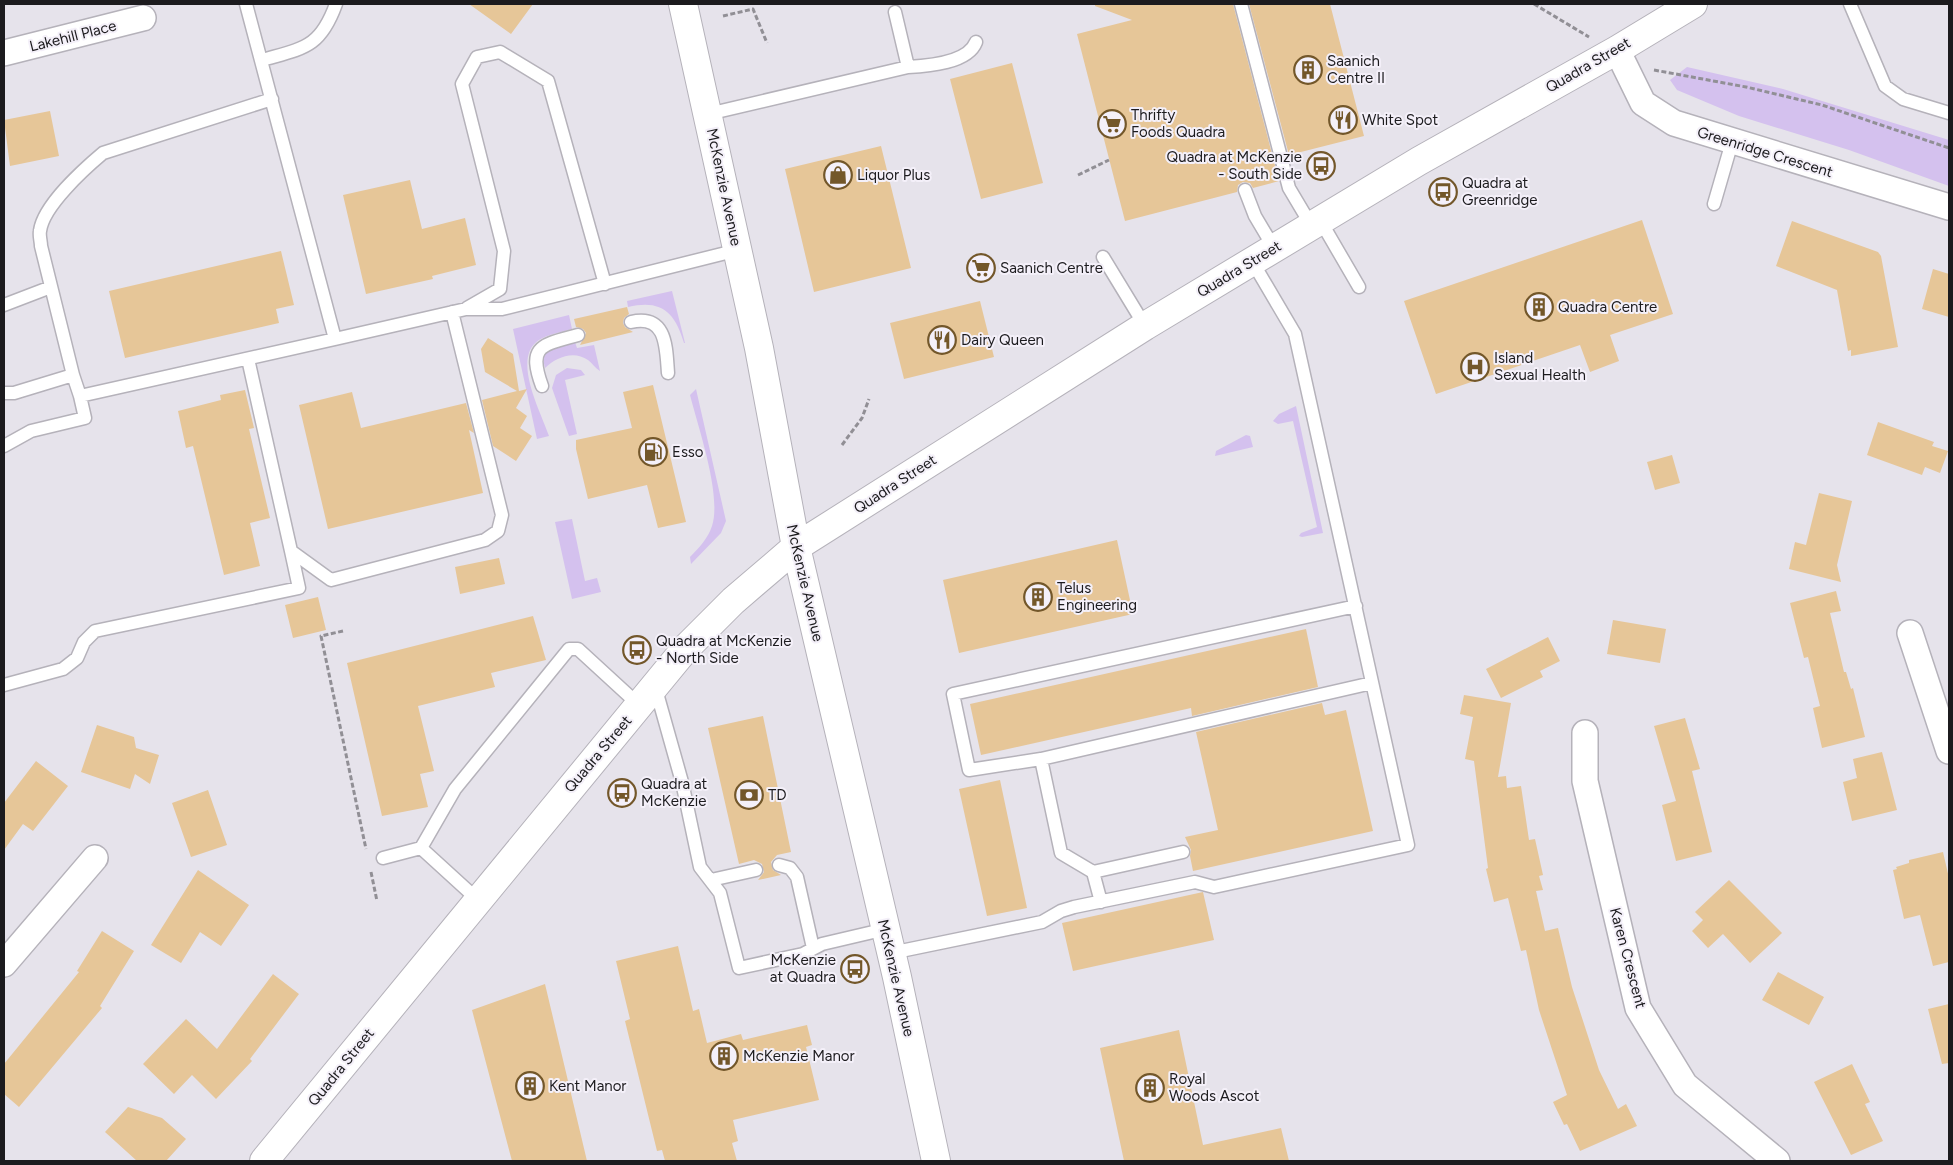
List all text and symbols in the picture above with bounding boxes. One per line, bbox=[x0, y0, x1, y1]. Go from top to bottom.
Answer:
street label: Lakehill Place bbox=[28, 17, 118, 55]
street label: Quadra Street bbox=[1542, 33, 1634, 97]
place label: Saanich Centre II bbox=[1327, 52, 1385, 87]
building icon: Saanich Centre II bbox=[1293, 55, 1323, 85]
restaurant icon: White Spot bbox=[1328, 105, 1358, 135]
place label: Thrifty Foods Quadra bbox=[1131, 106, 1225, 141]
supermarket icon: Thrifty Foods Quadra bbox=[1097, 109, 1127, 139]
place label: White Spot bbox=[1362, 111, 1439, 129]
street label: Greenridge Crescent bbox=[1695, 123, 1835, 181]
street label: McKenzie Avenue bbox=[703, 127, 745, 247]
place label: Quadra at McKenzie - South Side bbox=[1167, 148, 1302, 183]
bus stop icon: Quadra at McKenzie - South Side bbox=[1306, 151, 1336, 181]
shop icon: Liquor Plus bbox=[823, 160, 853, 190]
place label: Liquor Plus bbox=[857, 166, 930, 184]
place label: Quadra at Greenridge bbox=[1462, 174, 1538, 209]
bus stop icon: Quadra at Greenridge bbox=[1428, 177, 1458, 207]
street label: Quadra Street bbox=[1194, 237, 1285, 301]
supermarket icon: Saanich Centre bbox=[966, 253, 996, 283]
place label: Saanich Centre bbox=[1000, 259, 1103, 277]
building icon: Quadra Centre bbox=[1524, 292, 1554, 322]
place label: Quadra Centre bbox=[1558, 298, 1657, 316]
restaurant icon: Dairy Queen bbox=[927, 325, 957, 355]
place label: Dairy Queen bbox=[961, 331, 1044, 349]
place label: Island Sexual Health bbox=[1494, 349, 1586, 384]
hospital icon: Island Sexual Health bbox=[1460, 352, 1490, 382]
fuel station icon: Esso bbox=[638, 437, 668, 467]
place label: Esso bbox=[672, 443, 704, 461]
street label: Quadra Street bbox=[850, 450, 940, 517]
street label: McKenzie Avenue bbox=[783, 523, 827, 643]
place label: Telus Engineering bbox=[1057, 579, 1137, 614]
building icon: Telus Engineering bbox=[1023, 582, 1053, 612]
place label: Quadra at McKenzie - North Side bbox=[656, 632, 791, 667]
bus stop icon: Quadra at McKenzie - North Side bbox=[622, 635, 652, 665]
street label: Quadra Street bbox=[561, 712, 636, 796]
place label: Quadra at McKenzie bbox=[641, 775, 708, 810]
bus stop icon: Quadra at McKenzie bbox=[607, 778, 637, 808]
bank icon: TD bbox=[734, 780, 764, 810]
place label: TD bbox=[768, 786, 787, 804]
street label: Karen Crescent bbox=[1606, 906, 1650, 1011]
street label: McKenzie Avenue bbox=[874, 918, 918, 1038]
place label: McKenzie at Quadra bbox=[770, 951, 836, 986]
bus stop icon: McKenzie at Quadra bbox=[840, 954, 870, 984]
street label: Quadra Street bbox=[304, 1024, 378, 1110]
building icon: McKenzie Manor bbox=[709, 1041, 739, 1071]
place label: McKenzie Manor bbox=[743, 1047, 855, 1065]
place label: Royal Woods Ascot bbox=[1169, 1070, 1260, 1105]
building icon: Kent Manor bbox=[515, 1071, 545, 1101]
building icon: Royal Woods Ascot bbox=[1135, 1073, 1165, 1103]
place label: Kent Manor bbox=[549, 1077, 626, 1095]

